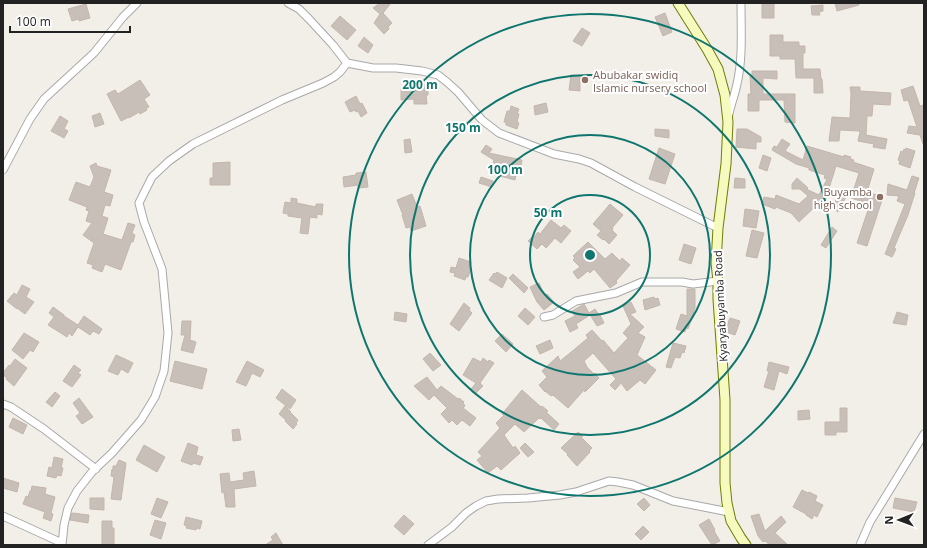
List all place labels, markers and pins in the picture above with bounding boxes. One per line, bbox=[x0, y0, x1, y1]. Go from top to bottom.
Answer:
place label: Abubakar swidiq Islamic nursery school bbox=[593, 67, 707, 95]
marker: Abubakar swidiq Islamic nursery school bbox=[580, 75, 590, 85]
place label: Buyamba high school bbox=[814, 184, 872, 212]
marker: Buyamba high school bbox=[875, 192, 885, 202]
centre of rings bbox=[583, 248, 597, 262]

